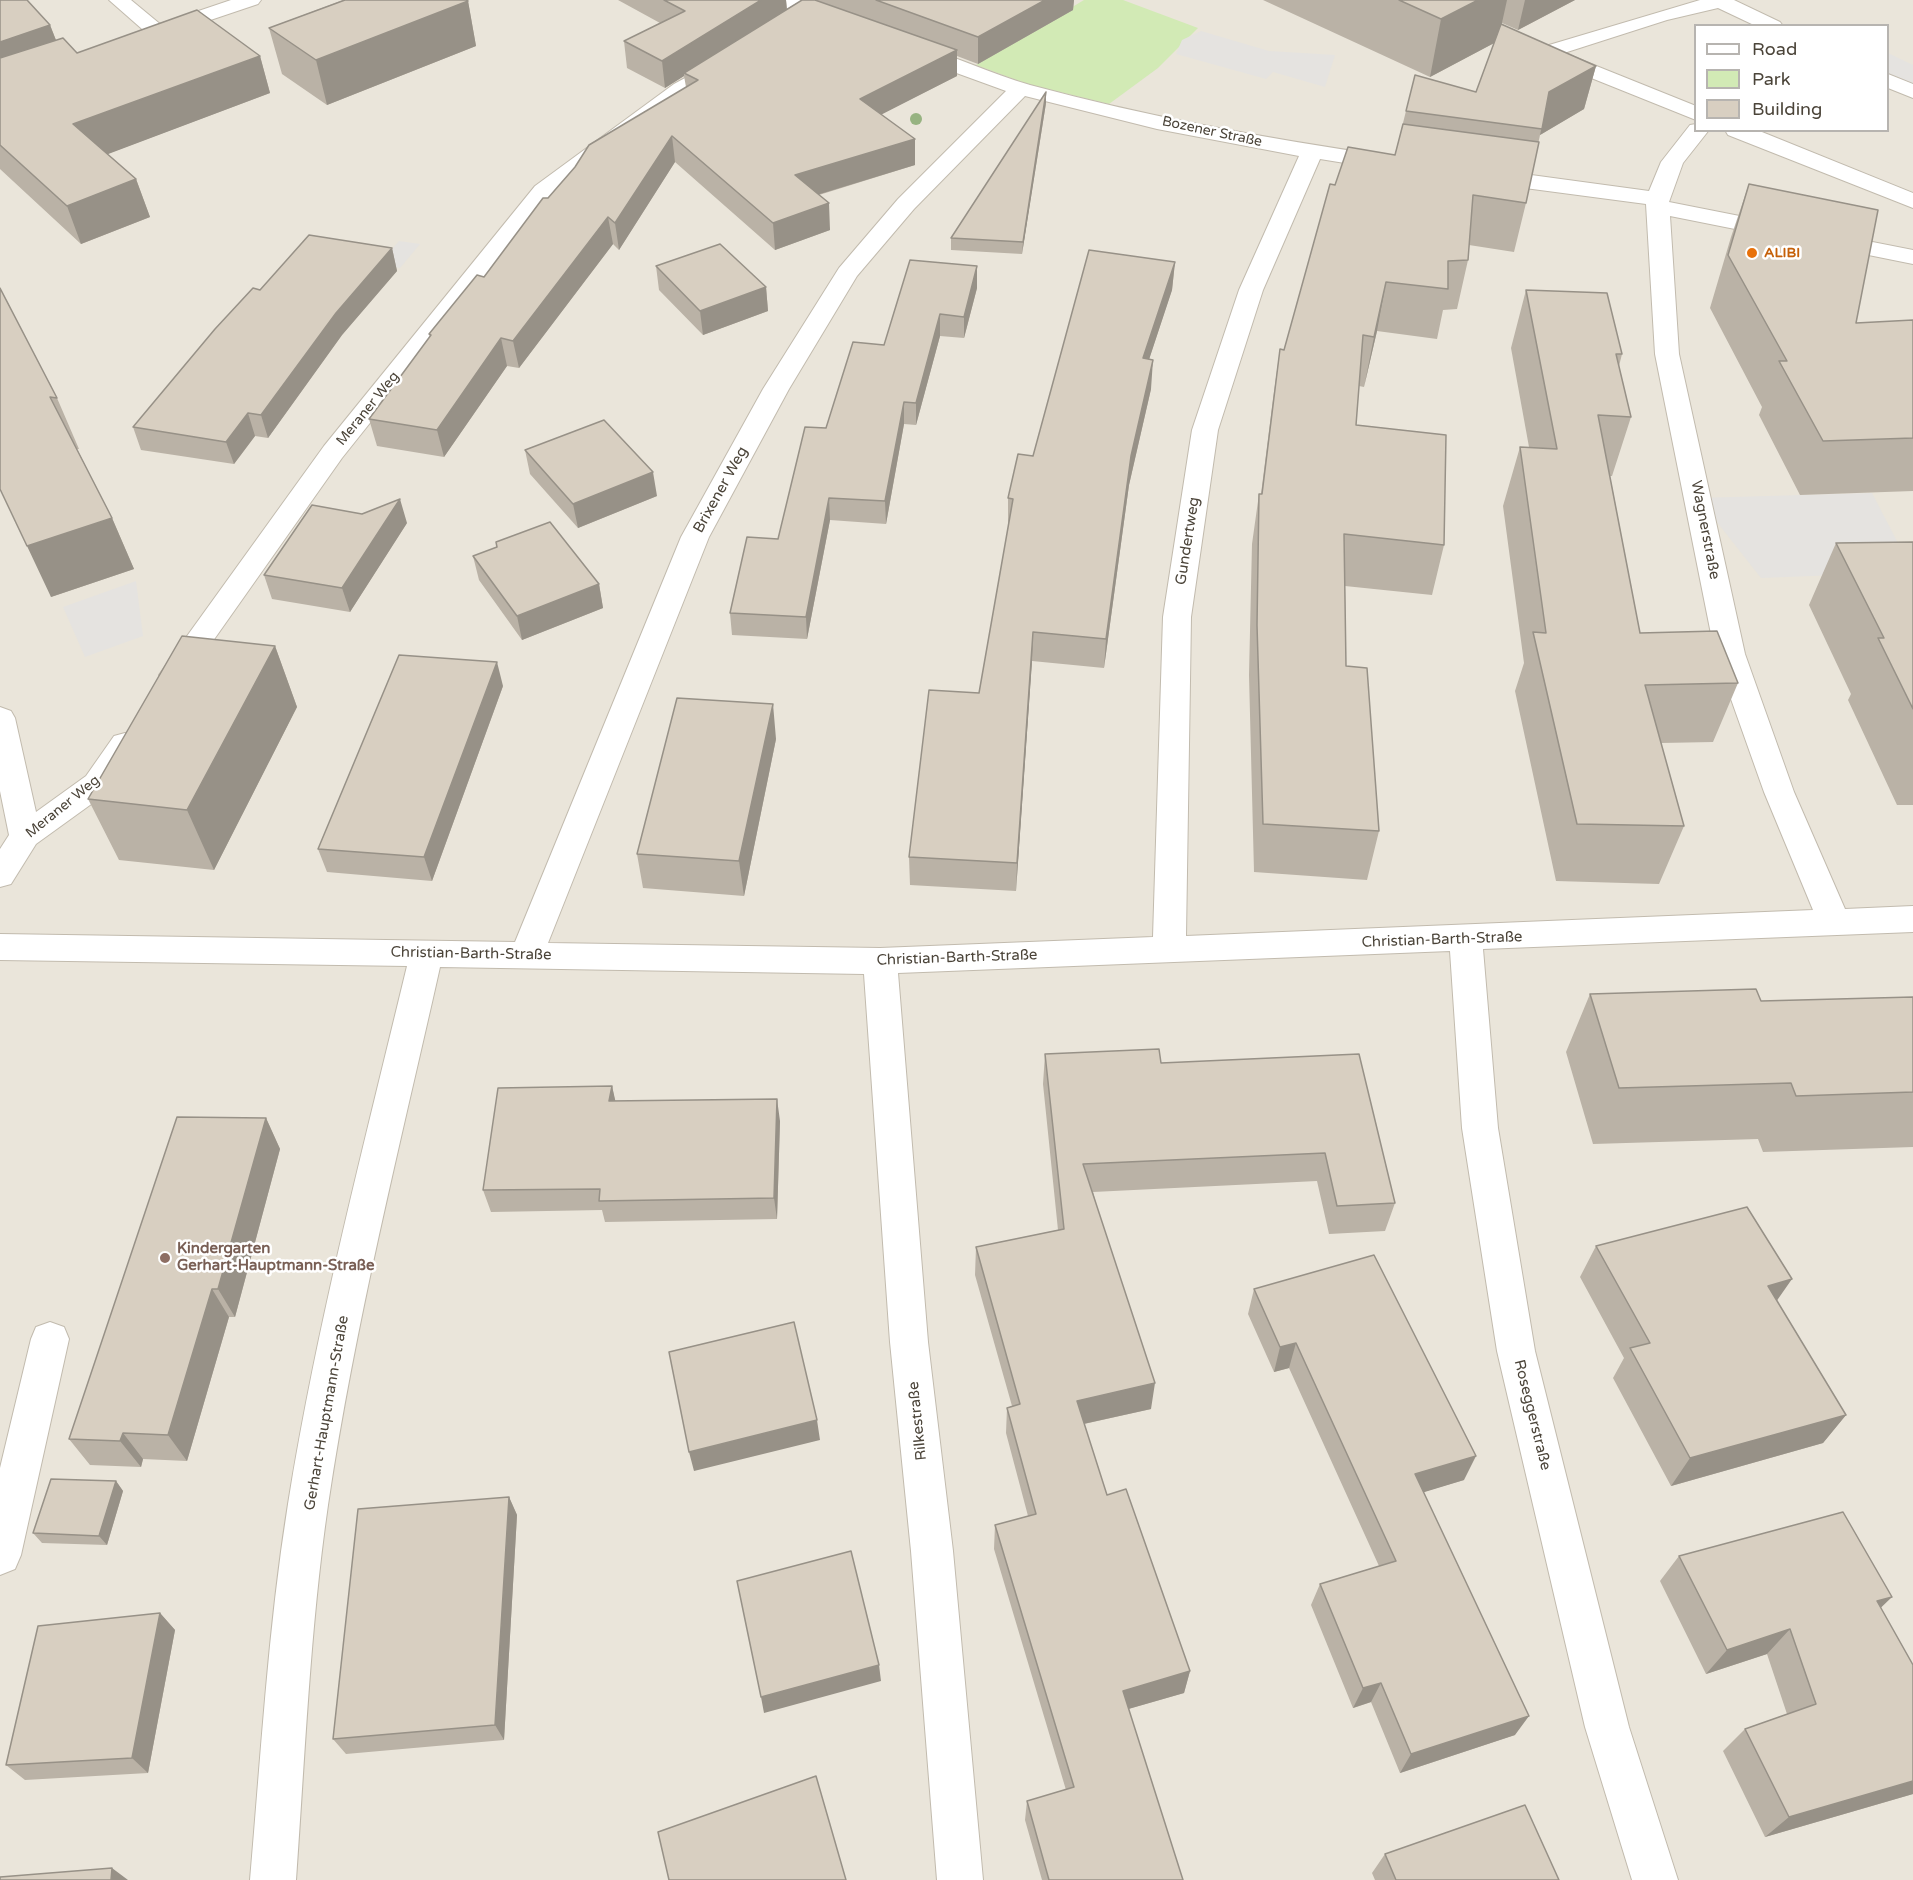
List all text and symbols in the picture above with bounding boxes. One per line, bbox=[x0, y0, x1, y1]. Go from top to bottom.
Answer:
legend bbox=[1694, 24, 1889, 132]
text: Road bbox=[1752, 38, 1797, 60]
text: Park bbox=[1752, 68, 1790, 90]
text: Building bbox=[1752, 98, 1822, 120]
street label: Bozener Straße bbox=[1160, 113, 1264, 151]
place label: ALIBI bbox=[1764, 245, 1800, 261]
marker: ALIBI bbox=[1745, 246, 1759, 260]
street label: Meraner Weg bbox=[333, 369, 403, 449]
street label: Brixener Weg bbox=[690, 444, 752, 536]
street label: Wagnerstraße bbox=[1687, 479, 1723, 581]
street label: Gundertweg bbox=[1172, 496, 1204, 586]
street label: Meraner Weg bbox=[23, 772, 103, 842]
street label: Christian-Barth-Straße bbox=[1361, 928, 1523, 952]
street label: Christian-Barth-Straße bbox=[390, 944, 552, 964]
street label: Christian-Barth-Straße bbox=[876, 946, 1038, 970]
place label: Kindergarten Gerhart-Hauptmann-Straße bbox=[177, 1240, 374, 1275]
marker: Kindergarten Gerhart-Hauptmann-Straße bbox=[158, 1251, 172, 1265]
street label: Gerhart-Hauptmann-Straße bbox=[301, 1314, 353, 1512]
street label: Roseggerstraße bbox=[1510, 1358, 1554, 1472]
street label: Rilkestraße bbox=[905, 1381, 931, 1461]

